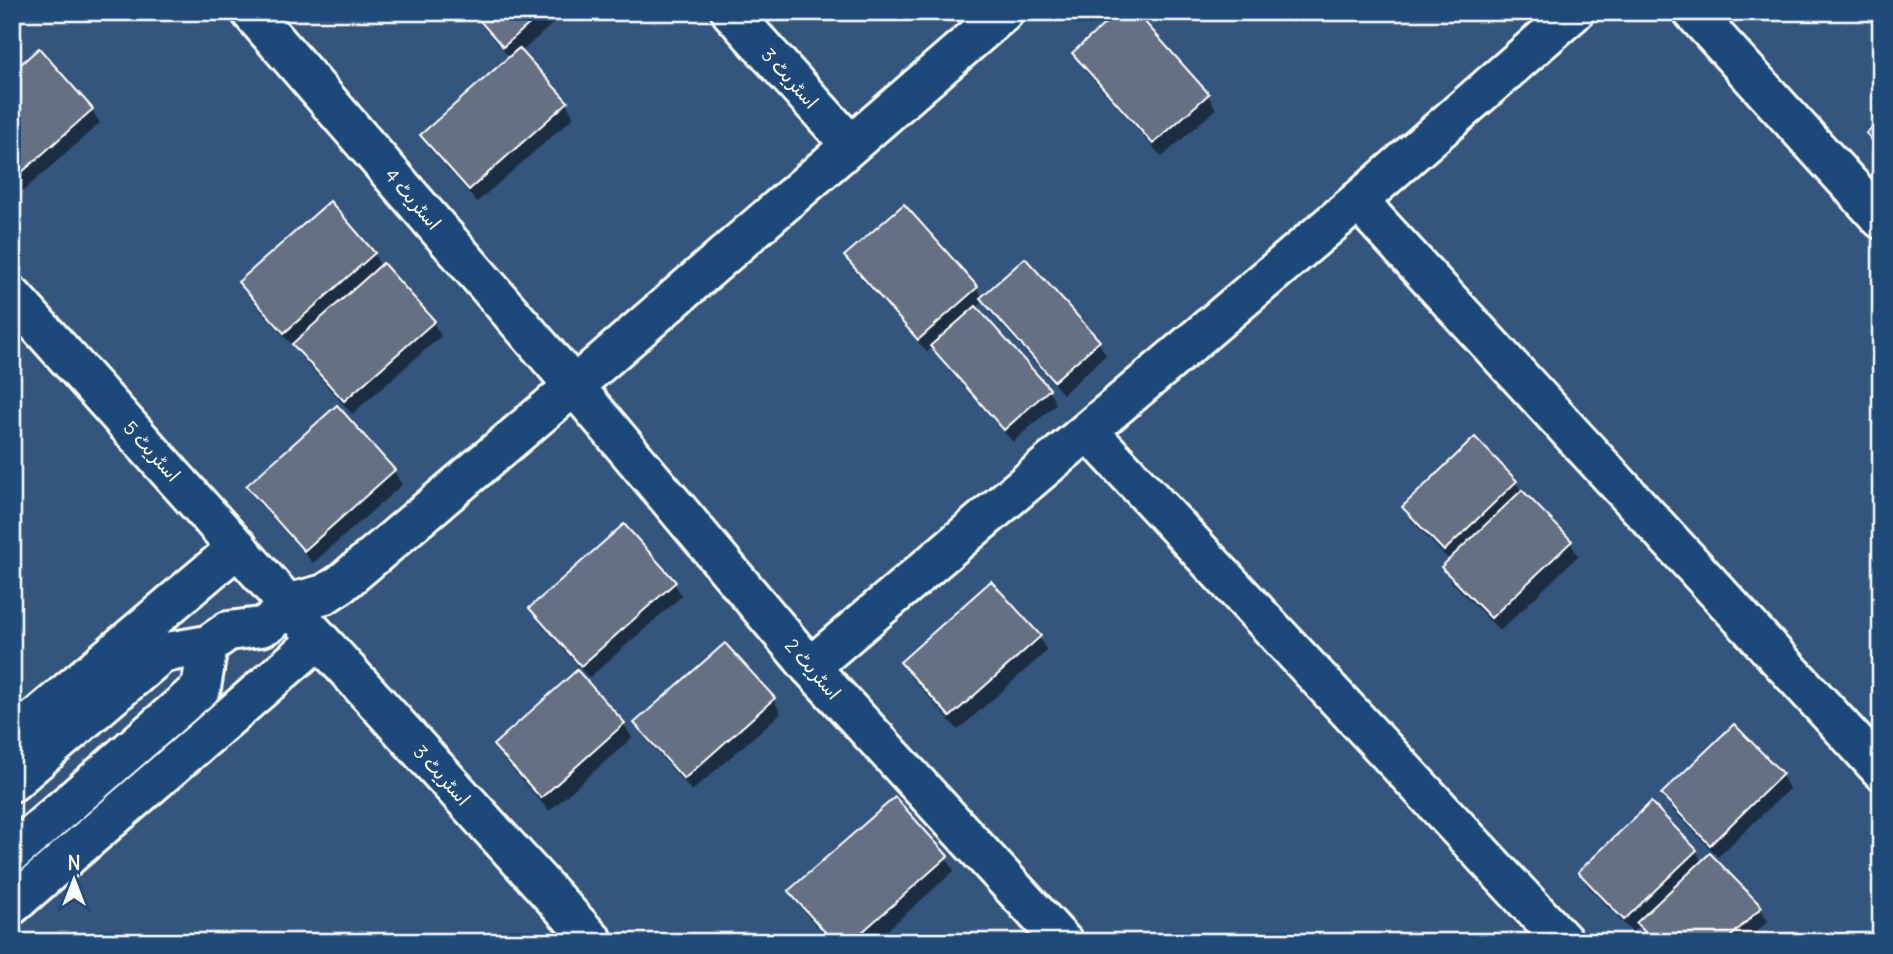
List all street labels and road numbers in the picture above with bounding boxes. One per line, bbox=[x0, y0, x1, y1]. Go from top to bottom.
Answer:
street label: اسٹریٹ 3 bbox=[757, 43, 823, 113]
street label: اسٹریٹ 4 bbox=[380, 163, 446, 235]
street label: اسٹریٹ 5 bbox=[119, 416, 185, 486]
street label: اسٹریٹ 2 bbox=[780, 634, 846, 704]
street label: اسٹریٹ 3 bbox=[409, 740, 475, 810]

